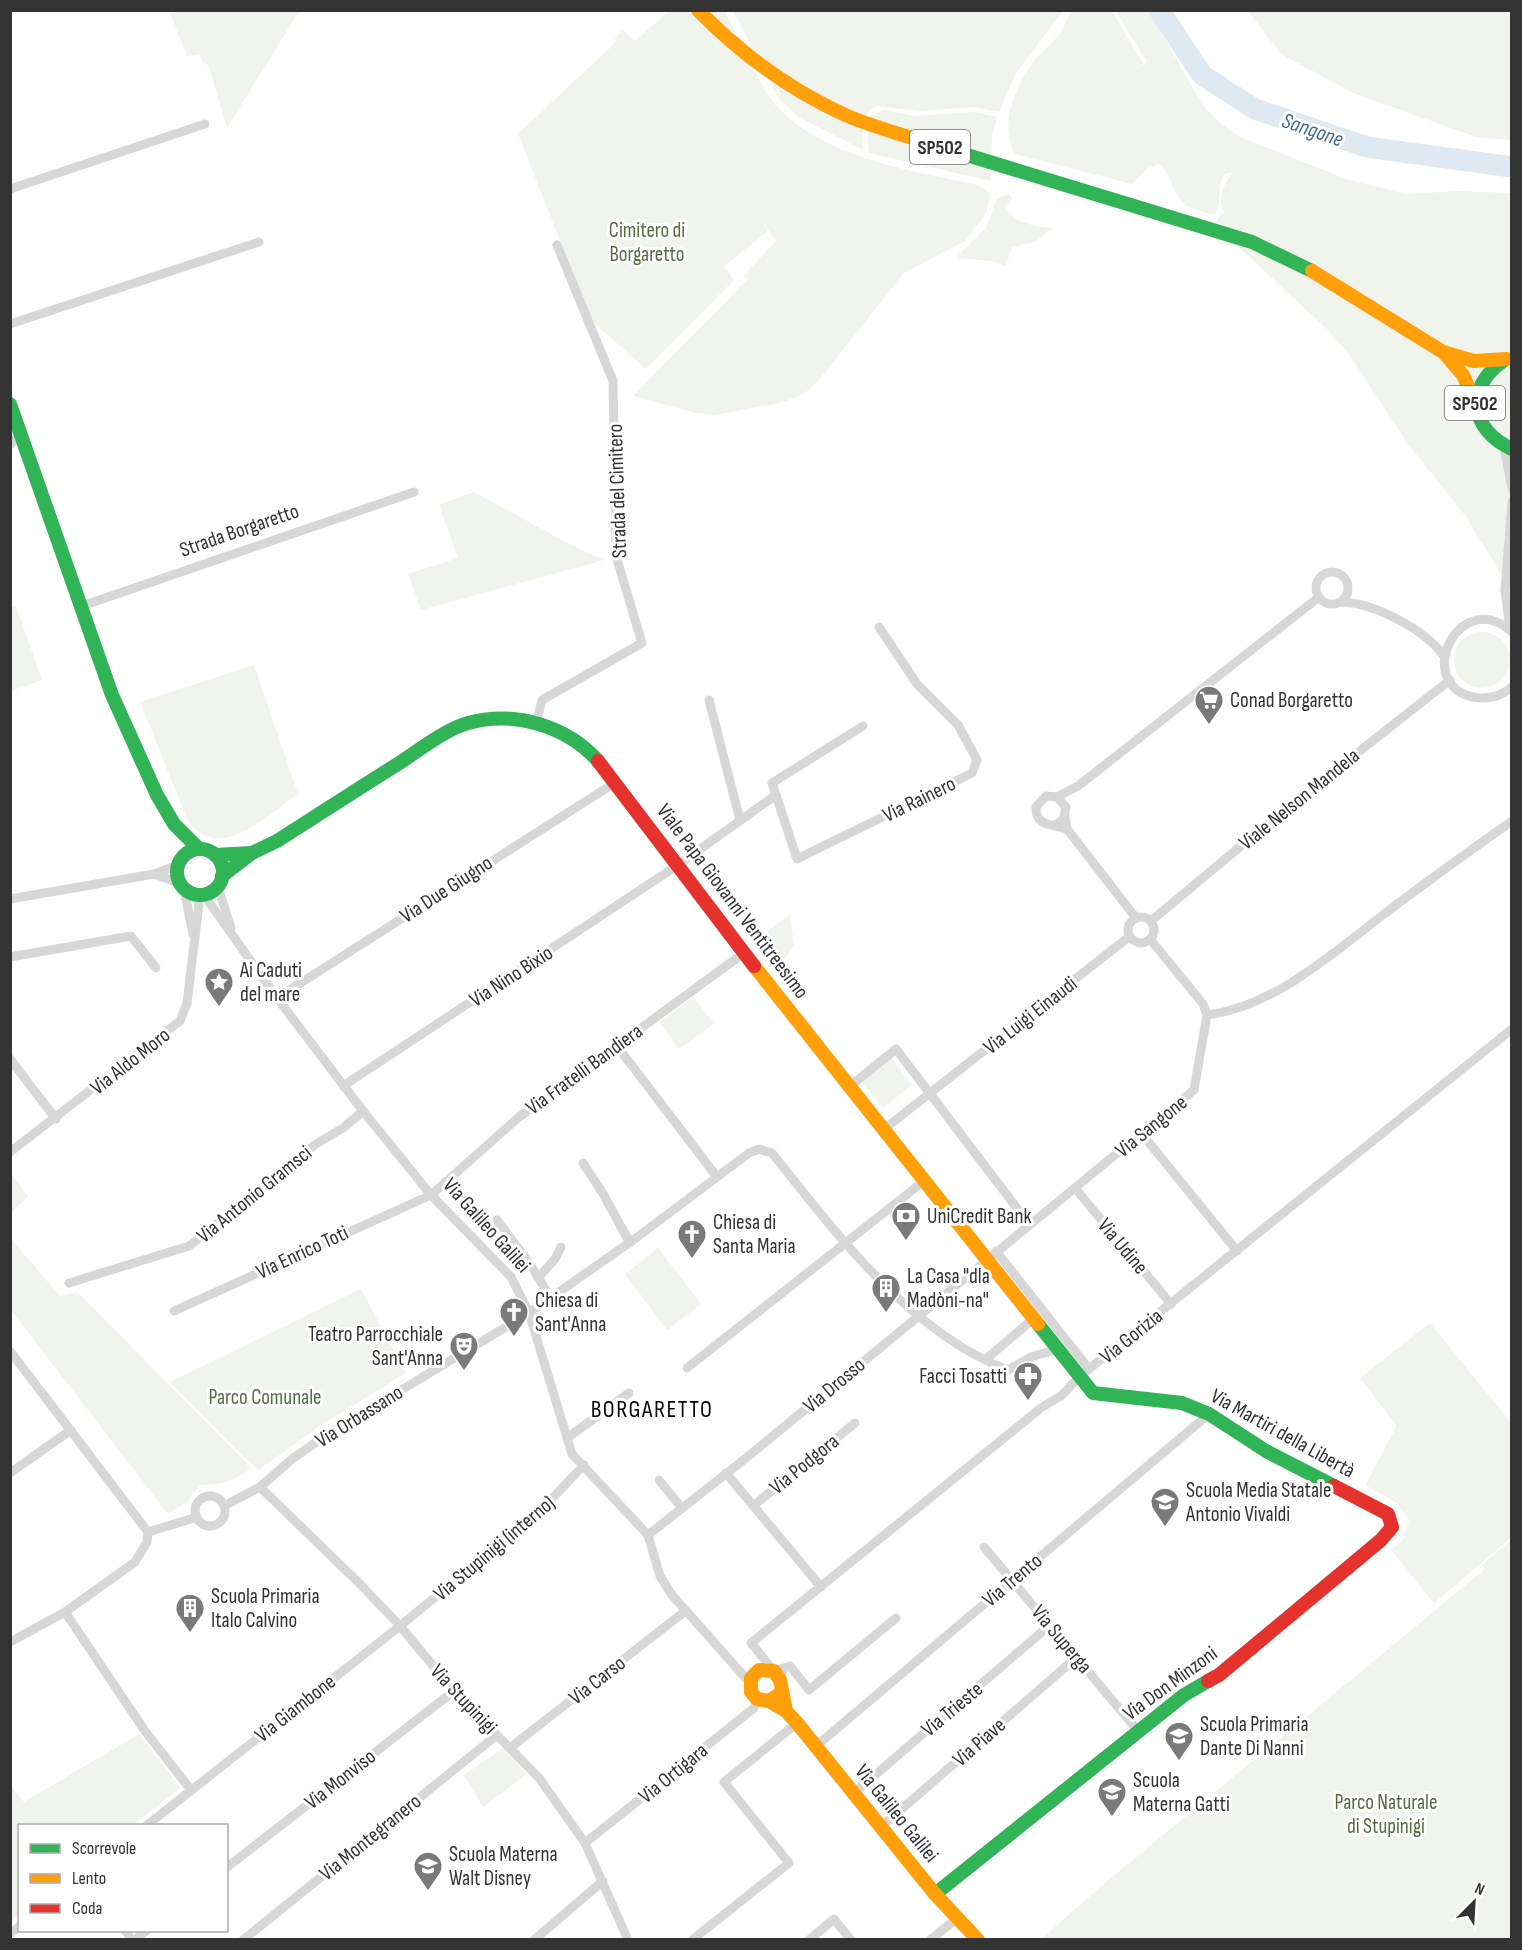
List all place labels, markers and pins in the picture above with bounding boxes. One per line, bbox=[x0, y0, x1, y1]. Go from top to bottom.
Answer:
supermarket icon: Conad Borgaretto bbox=[1193, 684, 1225, 726]
place label: Conad Borgaretto bbox=[1230, 688, 1353, 713]
place label: Ai Caduti del mare bbox=[239, 958, 302, 1007]
place icon: Ai Caduti del mare bbox=[203, 966, 235, 1008]
bank icon: UniCredit Bank bbox=[890, 1200, 922, 1242]
place label: UniCredit Bank bbox=[927, 1204, 1031, 1229]
place label: Chiesa di Santa Maria bbox=[713, 1210, 796, 1259]
church icon: Chiesa di Santa Maria bbox=[676, 1218, 708, 1260]
place label: La Casa "dla Madòni-na" bbox=[907, 1264, 990, 1313]
building icon: La Casa "dla Madòni-na" bbox=[870, 1272, 902, 1314]
place label: Chiesa di Sant'Anna bbox=[535, 1288, 606, 1337]
church icon: Chiesa di Sant'Anna bbox=[498, 1296, 530, 1338]
place label: Teatro Parrocchiale Sant'Anna bbox=[308, 1322, 443, 1371]
theatre icon: Teatro Parrocchiale Sant'Anna bbox=[448, 1330, 480, 1372]
pharmacy icon: Facci Tosatti bbox=[1012, 1360, 1044, 1402]
place label: Facci Tosatti bbox=[919, 1364, 1007, 1389]
place label: Scuola Media Statale Antonio Vivaldi bbox=[1185, 1478, 1331, 1527]
school or university icon: Scuola Media Statale Antonio Vivaldi bbox=[1149, 1486, 1181, 1528]
place label: Scuola Primaria Italo Calvino bbox=[211, 1584, 320, 1633]
building icon: Scuola Primaria Italo Calvino bbox=[174, 1592, 206, 1634]
place label: Scuola Primaria Dante Di Nanni bbox=[1200, 1712, 1309, 1761]
school or university icon: Scuola Primaria Dante Di Nanni bbox=[1163, 1720, 1195, 1762]
place label: Scuola Materna Gatti bbox=[1133, 1768, 1230, 1817]
school or university icon: Scuola Materna Gatti bbox=[1096, 1776, 1128, 1818]
place label: Scuola Materna Walt Disney bbox=[449, 1842, 558, 1891]
school or university icon: Scuola Materna Walt Disney bbox=[412, 1850, 444, 1892]

